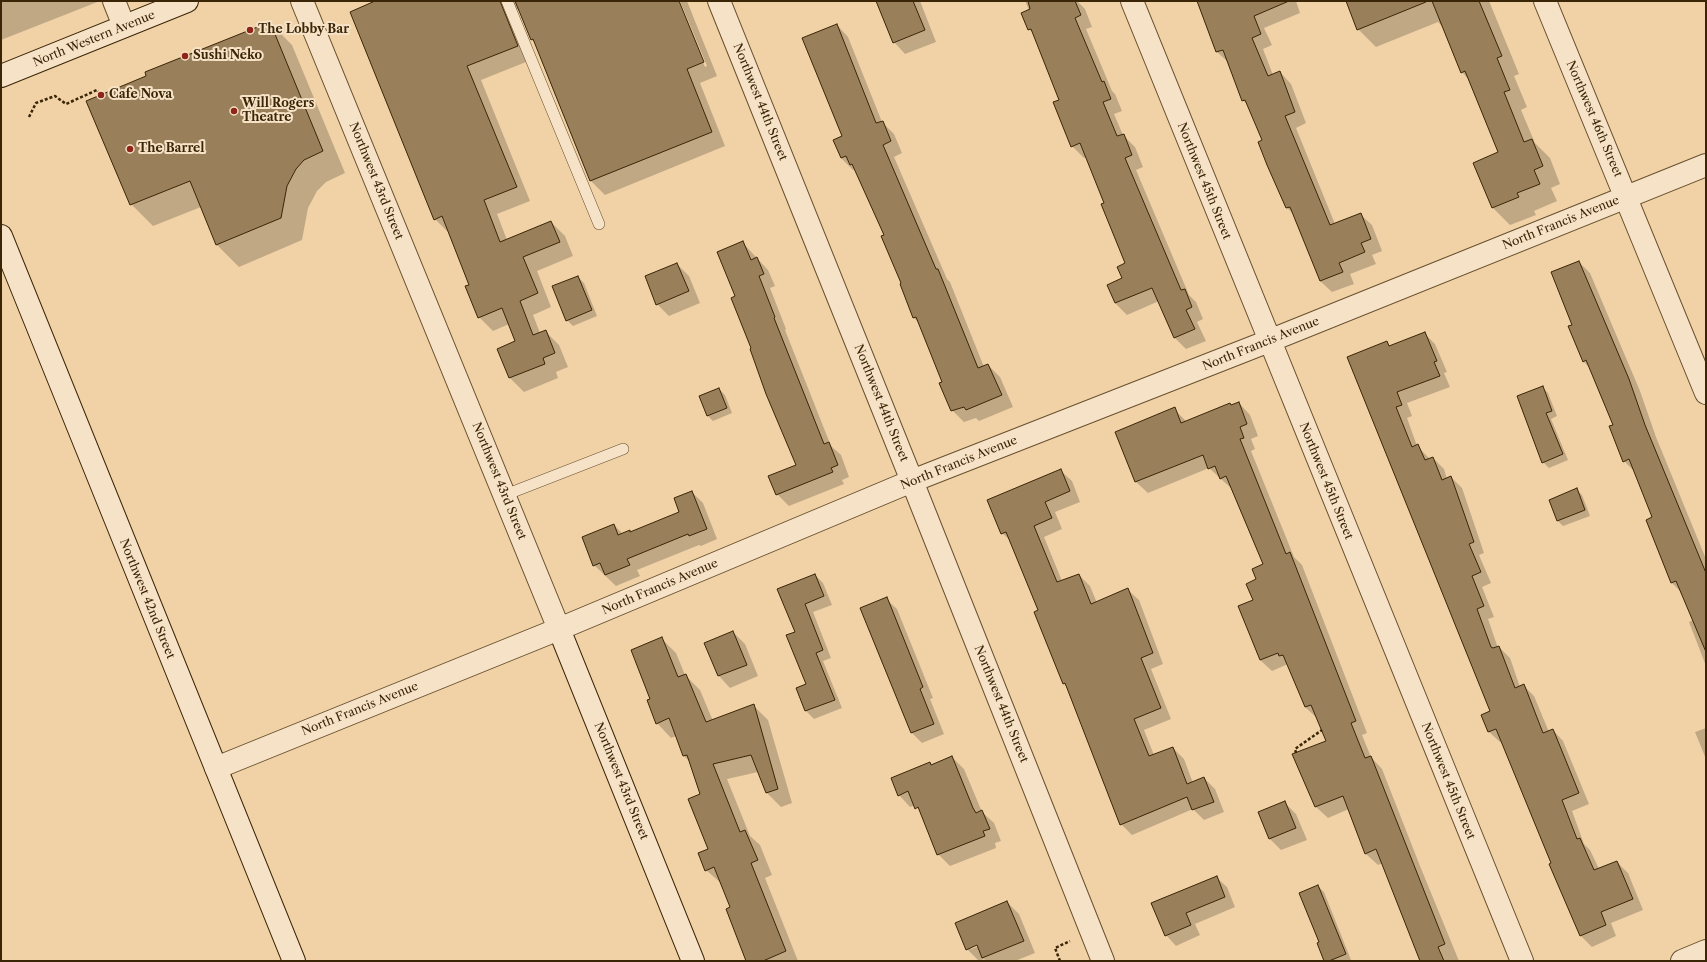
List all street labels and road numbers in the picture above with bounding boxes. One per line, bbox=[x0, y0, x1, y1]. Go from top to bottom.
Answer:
street label: North Western Avenue bbox=[31, 8, 157, 70]
street label: Northwest 44th Street bbox=[730, 41, 790, 163]
street label: Northwest 46th Street bbox=[1563, 59, 1625, 179]
street label: Northwest 43rd Street bbox=[346, 120, 406, 242]
street label: Northwest 45th Street bbox=[1174, 120, 1234, 242]
street label: North Francis Avenue bbox=[1501, 193, 1621, 253]
street label: North Francis Avenue bbox=[1201, 314, 1321, 374]
street label: Northwest 44th Street bbox=[851, 342, 911, 464]
street label: Northwest 43rd Street bbox=[469, 420, 529, 542]
street label: Northwest 45th Street bbox=[1296, 420, 1356, 542]
street label: North Francis Avenue bbox=[899, 433, 1019, 493]
street label: Northwest 42nd Street bbox=[116, 537, 178, 661]
street label: North Francis Avenue bbox=[600, 556, 720, 618]
street label: Northwest 44th Street bbox=[971, 643, 1031, 765]
street label: North Francis Avenue bbox=[300, 679, 420, 739]
street label: Northwest 43rd Street bbox=[591, 720, 651, 842]
street label: Northwest 45th Street bbox=[1418, 720, 1478, 842]

